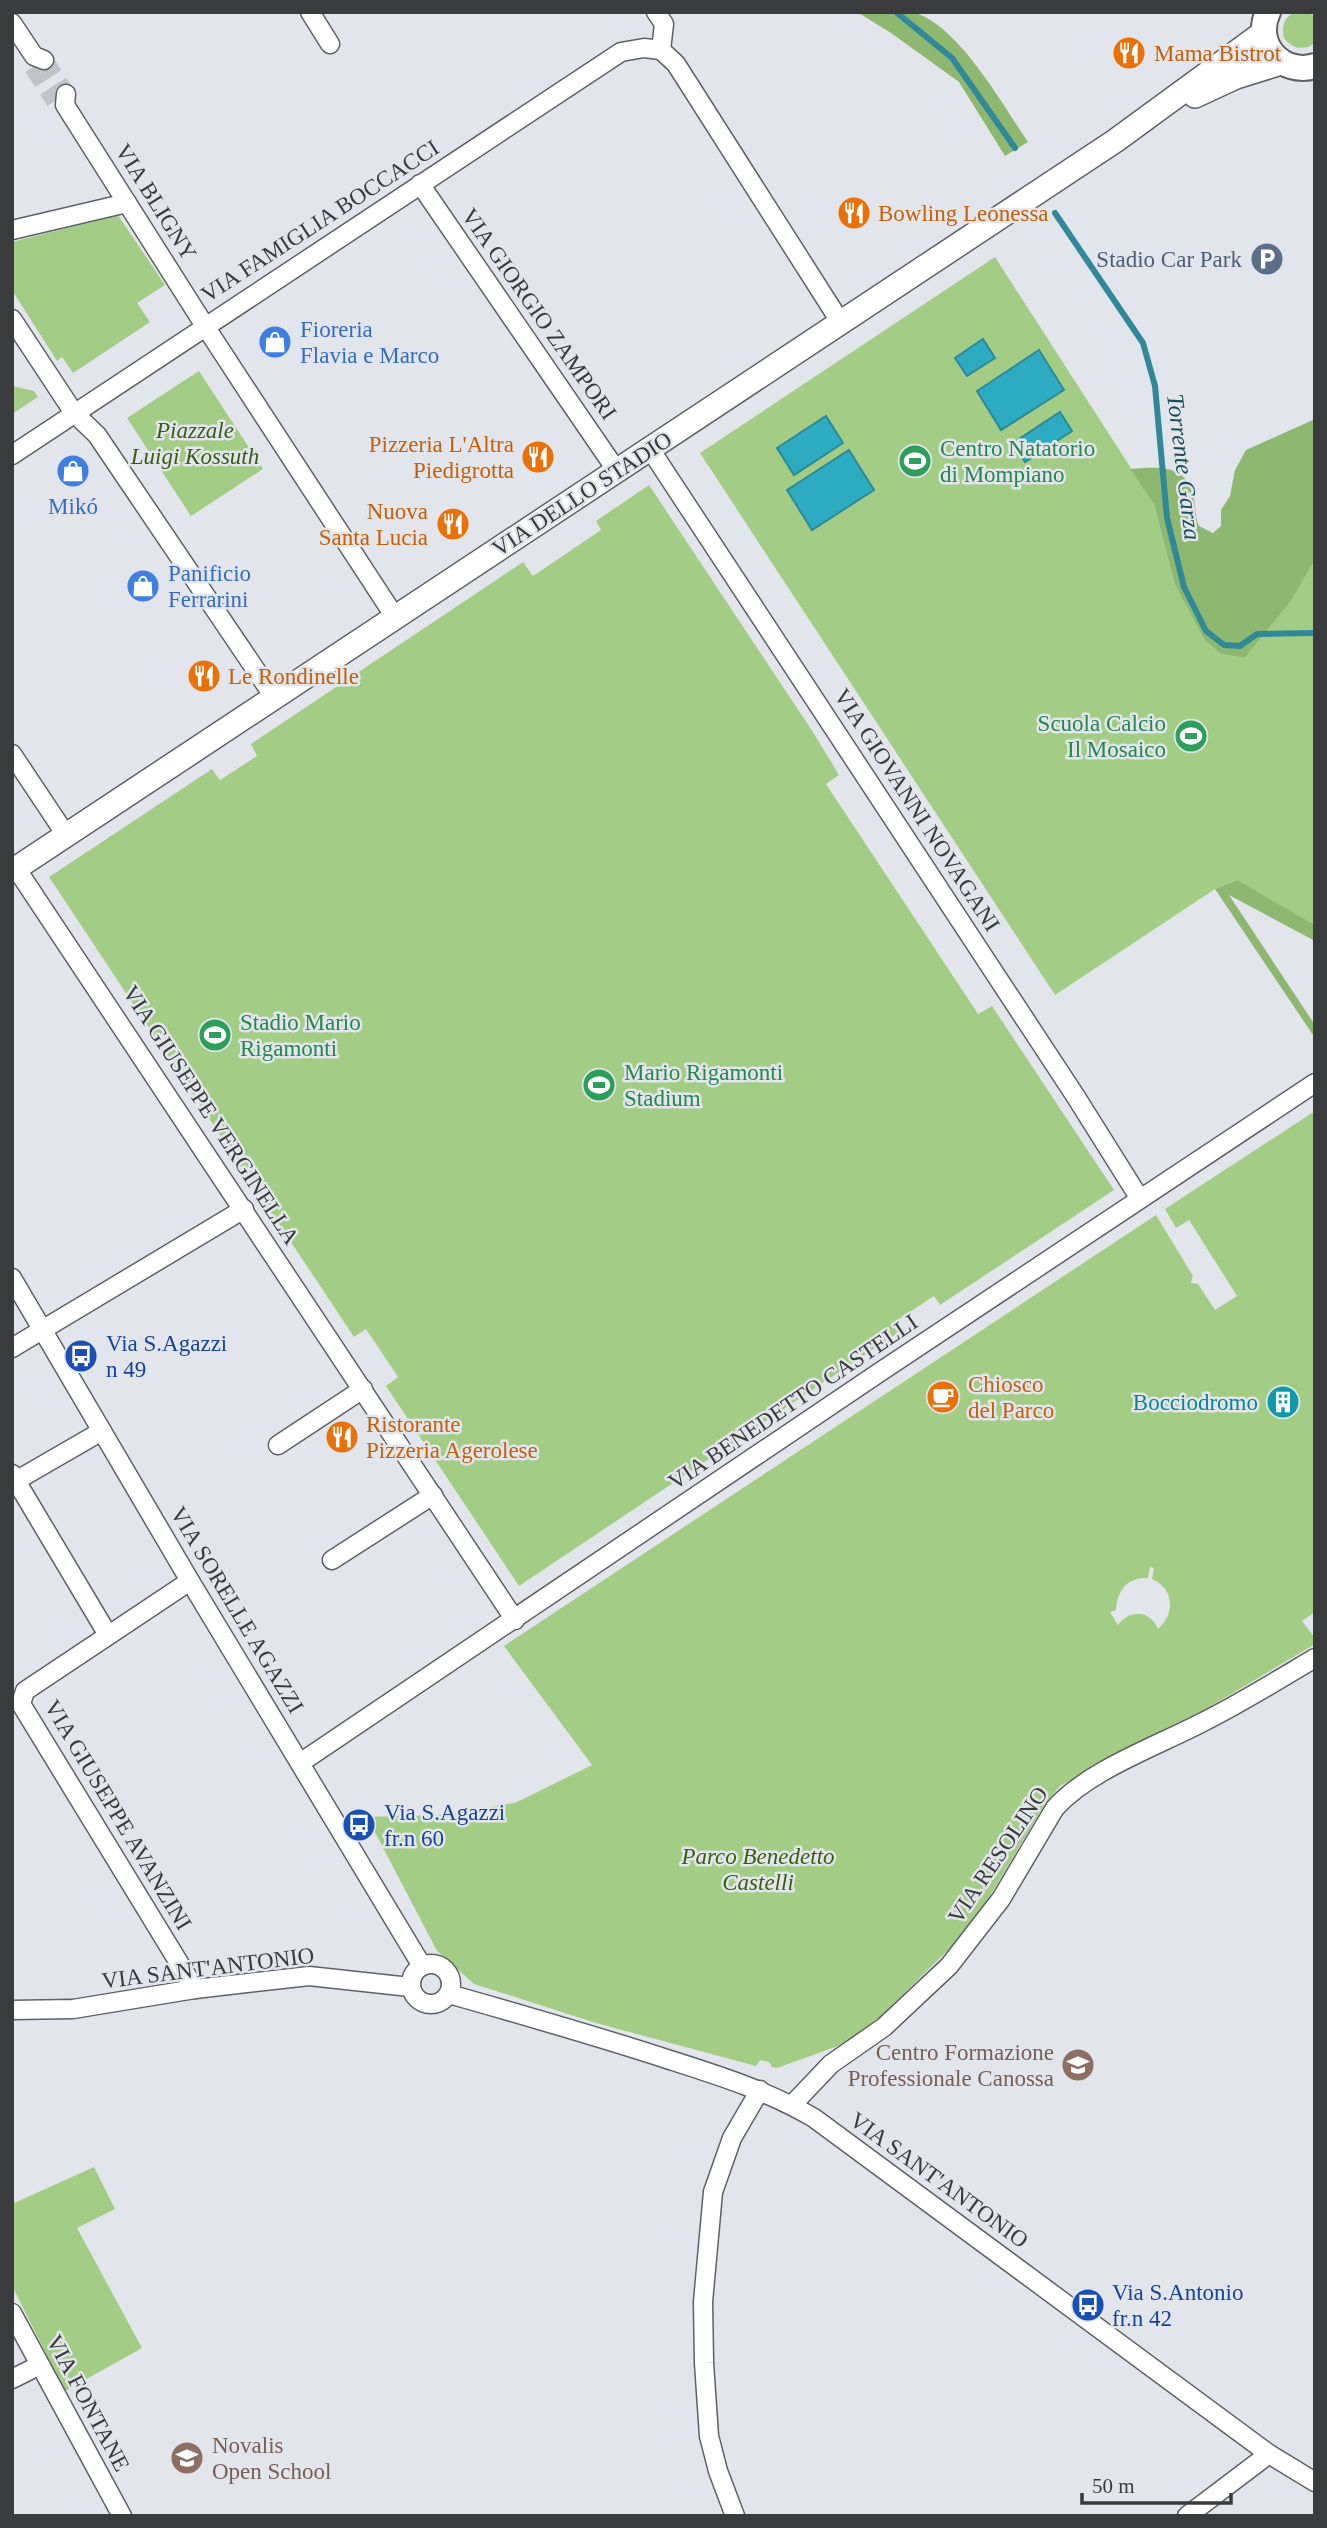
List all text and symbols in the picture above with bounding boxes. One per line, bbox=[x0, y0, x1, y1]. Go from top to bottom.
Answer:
restaurant icon: Mama Bistrot bbox=[1110, 34, 1148, 72]
place label: Mama Bistrot bbox=[1154, 41, 1282, 66]
street label: VIA FAMIGLIA BOCCACCI bbox=[197, 135, 443, 307]
street label: VIA BLIGNY bbox=[110, 139, 202, 265]
restaurant icon: Bowling Leonessa bbox=[835, 194, 873, 232]
place label: Bowling Leonessa bbox=[878, 201, 1049, 226]
street label: VIA GIORGIO ZAMPORI bbox=[457, 204, 621, 424]
parking icon: Stadio Car Park bbox=[1248, 240, 1286, 278]
place label: Stadio Car Park bbox=[1096, 247, 1242, 272]
place label: Fioreria Flavia e Marco bbox=[300, 317, 439, 368]
shop icon: Fioreria Flavia e Marco bbox=[256, 323, 294, 361]
water label: Torrente Garza bbox=[1162, 393, 1206, 541]
park label: Piazzale Luigi Kossuth bbox=[130, 418, 259, 469]
street label: VIA DELLO STADIO bbox=[488, 427, 676, 561]
place label: Pizzeria L'Altra Piedigrotta bbox=[369, 432, 514, 483]
place label: Centro Natatorio di Mompiano bbox=[940, 436, 1095, 487]
restaurant icon: Pizzeria L'Altra Piedigrotta bbox=[519, 438, 557, 476]
sports icon: Centro Natatorio di Mompiano bbox=[896, 442, 934, 480]
shop icon: Mikó bbox=[54, 452, 92, 490]
place label: Mikó bbox=[48, 494, 98, 519]
place label: Nuova Santa Lucia bbox=[319, 499, 428, 550]
restaurant icon: Nuova Santa Lucia bbox=[434, 505, 472, 543]
place label: Panificio Ferrarini bbox=[168, 561, 251, 612]
shop icon: Panificio Ferrarini bbox=[124, 567, 162, 605]
restaurant icon: Le Rondinelle bbox=[185, 657, 223, 695]
place label: Le Rondinelle bbox=[228, 664, 359, 689]
street label: VIA GIOVANNI NOVAGANI bbox=[829, 684, 1005, 936]
place label: Scuola Calcio Il Mosaico bbox=[1038, 711, 1166, 762]
sports icon: Scuola Calcio Il Mosaico bbox=[1172, 717, 1210, 755]
street label: VIA GIUSEPPE VERGINELLA bbox=[118, 981, 304, 1249]
place label: Stadio Mario Rigamonti bbox=[240, 1010, 361, 1061]
sports icon: Stadio Mario Rigamonti bbox=[196, 1016, 234, 1054]
place label: Mario Rigamonti Stadium bbox=[624, 1060, 783, 1111]
sports icon: Mario Rigamonti Stadium bbox=[580, 1066, 618, 1104]
street label: VIA BENEDETTO CASTELLI bbox=[664, 1309, 922, 1495]
place label: Via S.Agazzi n 49 bbox=[106, 1331, 227, 1382]
bus stop icon: Via S.Agazzi n 49 bbox=[62, 1337, 100, 1375]
place label: Chiosco del Parco bbox=[968, 1372, 1054, 1423]
cafe icon: Chiosco del Parco bbox=[924, 1378, 962, 1416]
building icon: Bocciodromo bbox=[1264, 1383, 1302, 1421]
place label: Bocciodromo bbox=[1133, 1390, 1258, 1415]
place label: Ristorante Pizzeria Agerolese bbox=[366, 1412, 538, 1463]
restaurant icon: Ristorante Pizzeria Agerolese bbox=[323, 1418, 361, 1456]
street label: VIA SORELLE AGAZZI bbox=[165, 1502, 309, 1718]
street label: VIA GIUSEPPE AVANZINI bbox=[39, 1696, 197, 1934]
street label: VIA RESOLINO bbox=[943, 1782, 1053, 1928]
place label: Via S.Agazzi fr.n 60 bbox=[384, 1800, 505, 1851]
bus stop icon: Via S.Agazzi fr.n 60 bbox=[340, 1806, 378, 1844]
park label: Parco Benedetto Castelli bbox=[680, 1844, 835, 1895]
street label: VIA SANT'ANTONIO bbox=[100, 1943, 316, 1993]
place label: Centro Formazione Professionale Canossa bbox=[848, 2040, 1054, 2091]
school or university icon: Centro Formazione Professionale Canossa bbox=[1059, 2046, 1097, 2084]
street label: VIA SANT'ANTONIO bbox=[845, 2107, 1033, 2253]
place label: Via S.Antonio fr.n 42 bbox=[1112, 2280, 1244, 2331]
bus stop icon: Via S.Antonio fr.n 42 bbox=[1069, 2286, 1107, 2324]
street label: VIA FONTANE bbox=[42, 2331, 134, 2475]
place label: Novalis Open School bbox=[212, 2433, 331, 2484]
school or university icon: Novalis Open School bbox=[168, 2439, 206, 2477]
scale bar bbox=[1082, 2462, 1231, 2506]
text: 50 m bbox=[1092, 2474, 1135, 2498]

